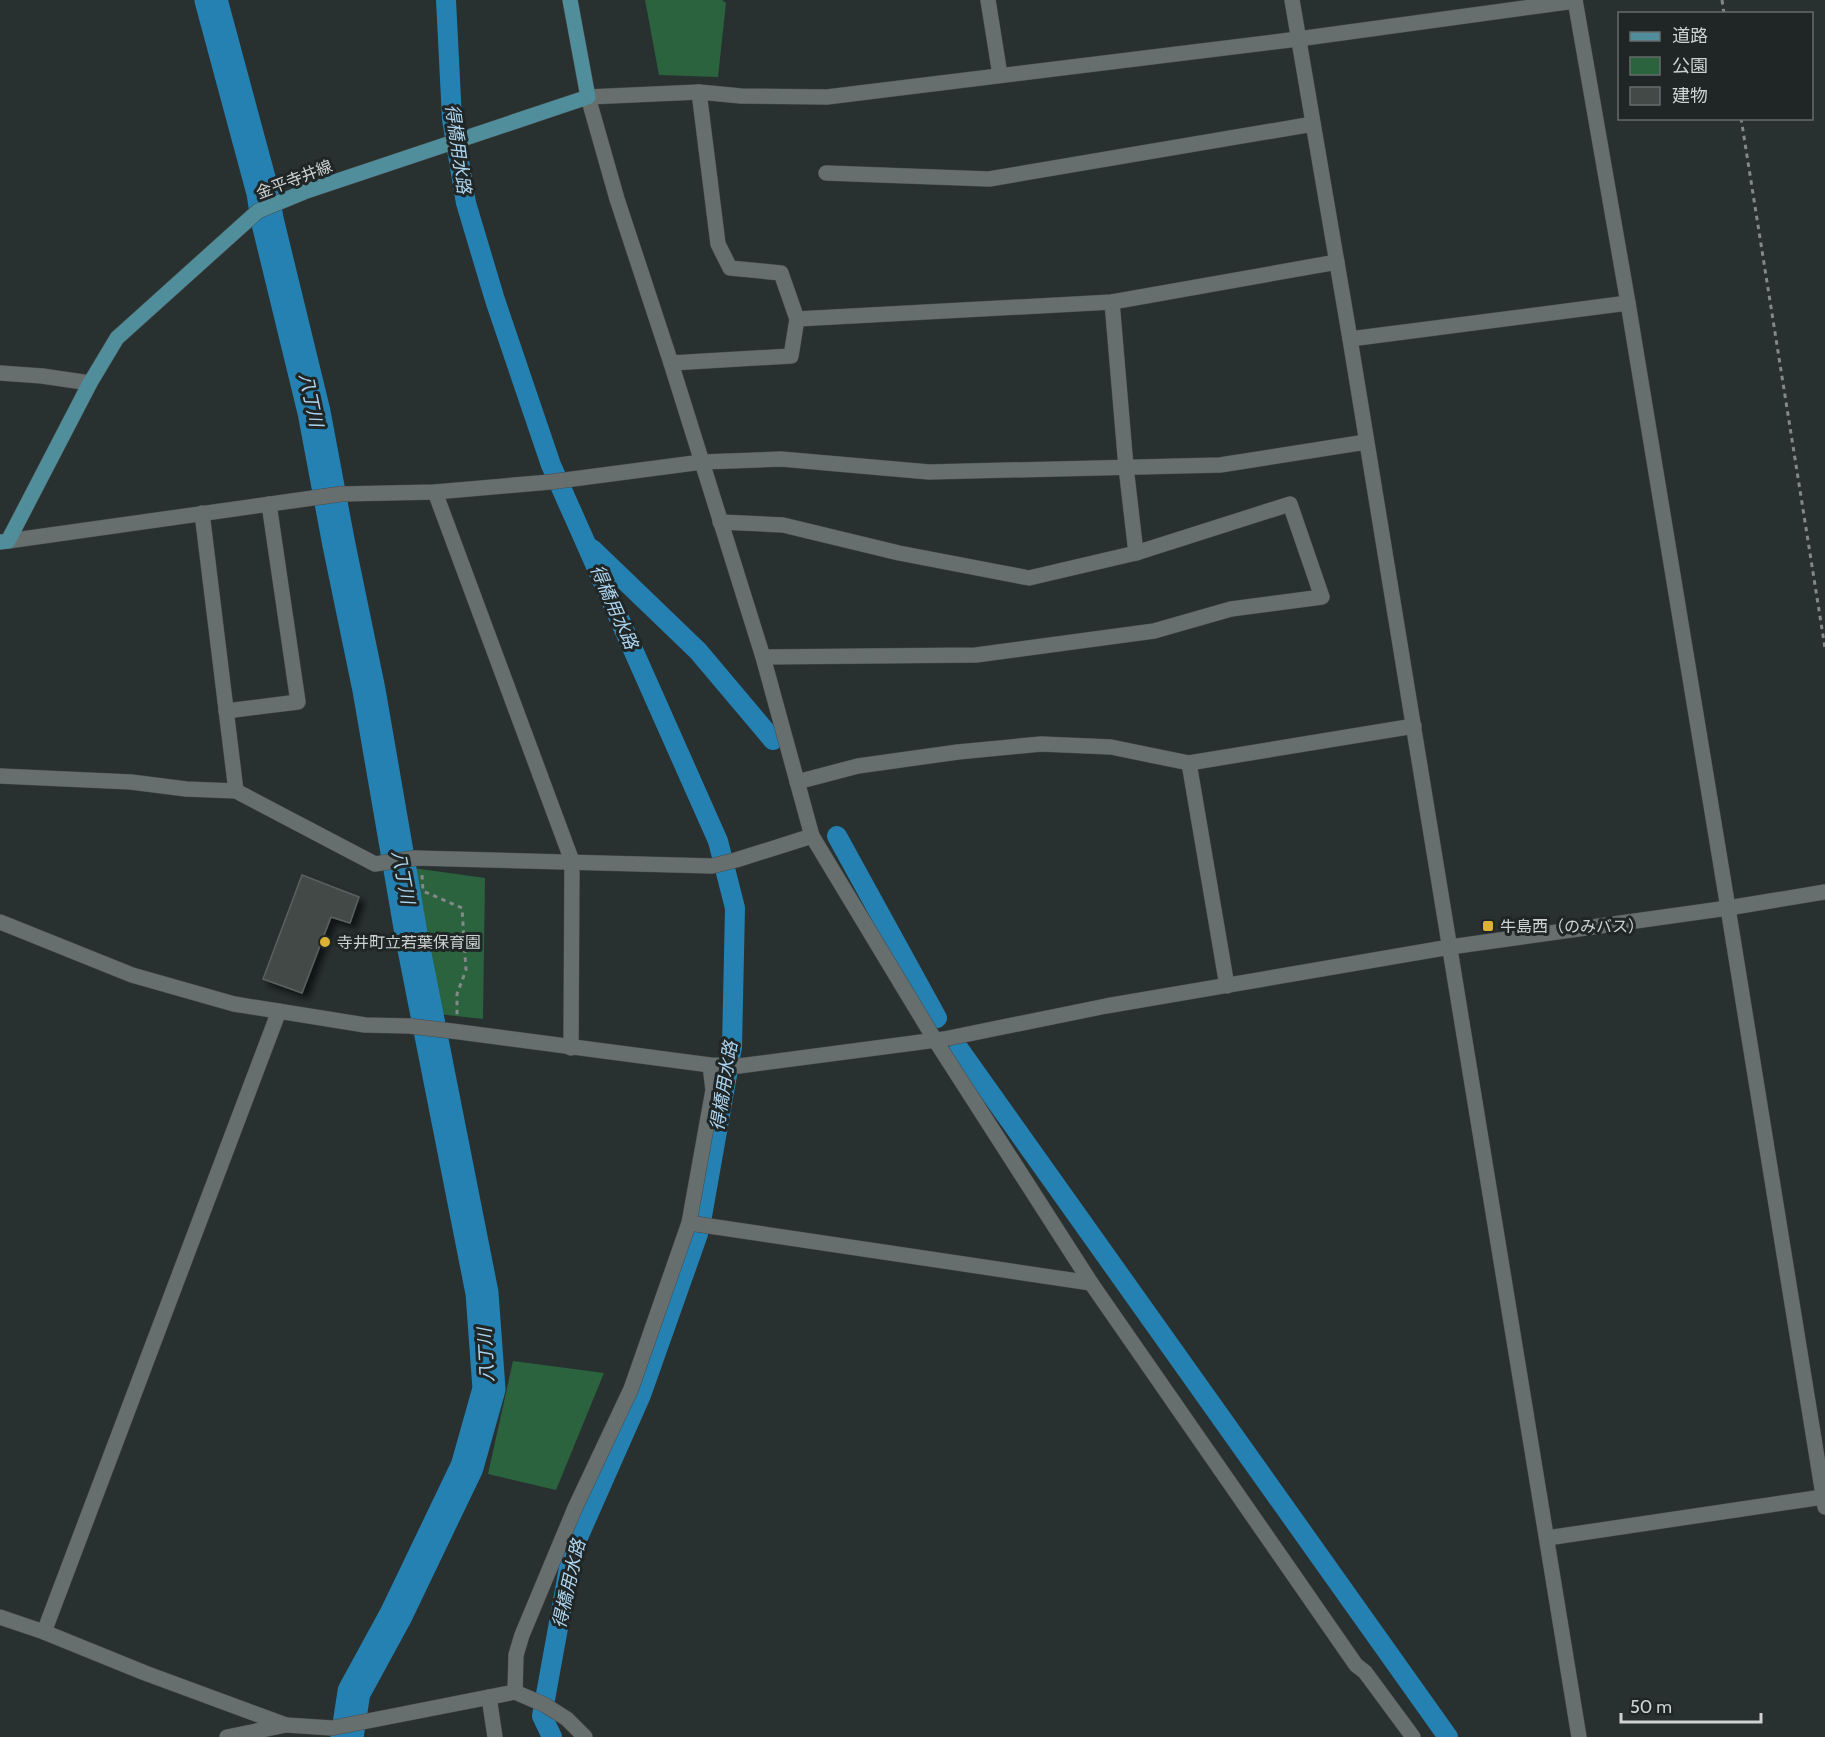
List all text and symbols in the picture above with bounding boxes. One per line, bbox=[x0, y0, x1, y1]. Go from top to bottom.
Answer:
legend bbox=[1618, 12, 1813, 120]
text: 道路 bbox=[1672, 25, 1708, 47]
text: 公園 bbox=[1672, 55, 1708, 77]
text: 建物 bbox=[1672, 85, 1708, 107]
water label: 得橋用水路 bbox=[441, 103, 475, 197]
street label: 金平寺井線 bbox=[253, 156, 335, 203]
water label: 八丁川 bbox=[295, 371, 328, 431]
water label: 得橋用水路 bbox=[586, 561, 643, 654]
water label: 八丁川 bbox=[387, 848, 419, 908]
place label: 牛島西（のみバス） bbox=[1500, 917, 1644, 936]
marker: 牛島西（のみバス） bbox=[1481, 919, 1495, 933]
place label: 寺井町立若葉保育園 bbox=[337, 933, 481, 952]
marker: 寺井町立若葉保育園 bbox=[318, 935, 332, 949]
water label: 得橋用水路 bbox=[706, 1038, 742, 1132]
water label: 八丁川 bbox=[473, 1325, 498, 1383]
water label: 得橋用水路 bbox=[548, 1536, 590, 1630]
scale bar bbox=[1621, 1686, 1760, 1724]
text: 50 m bbox=[1630, 1696, 1672, 1718]

